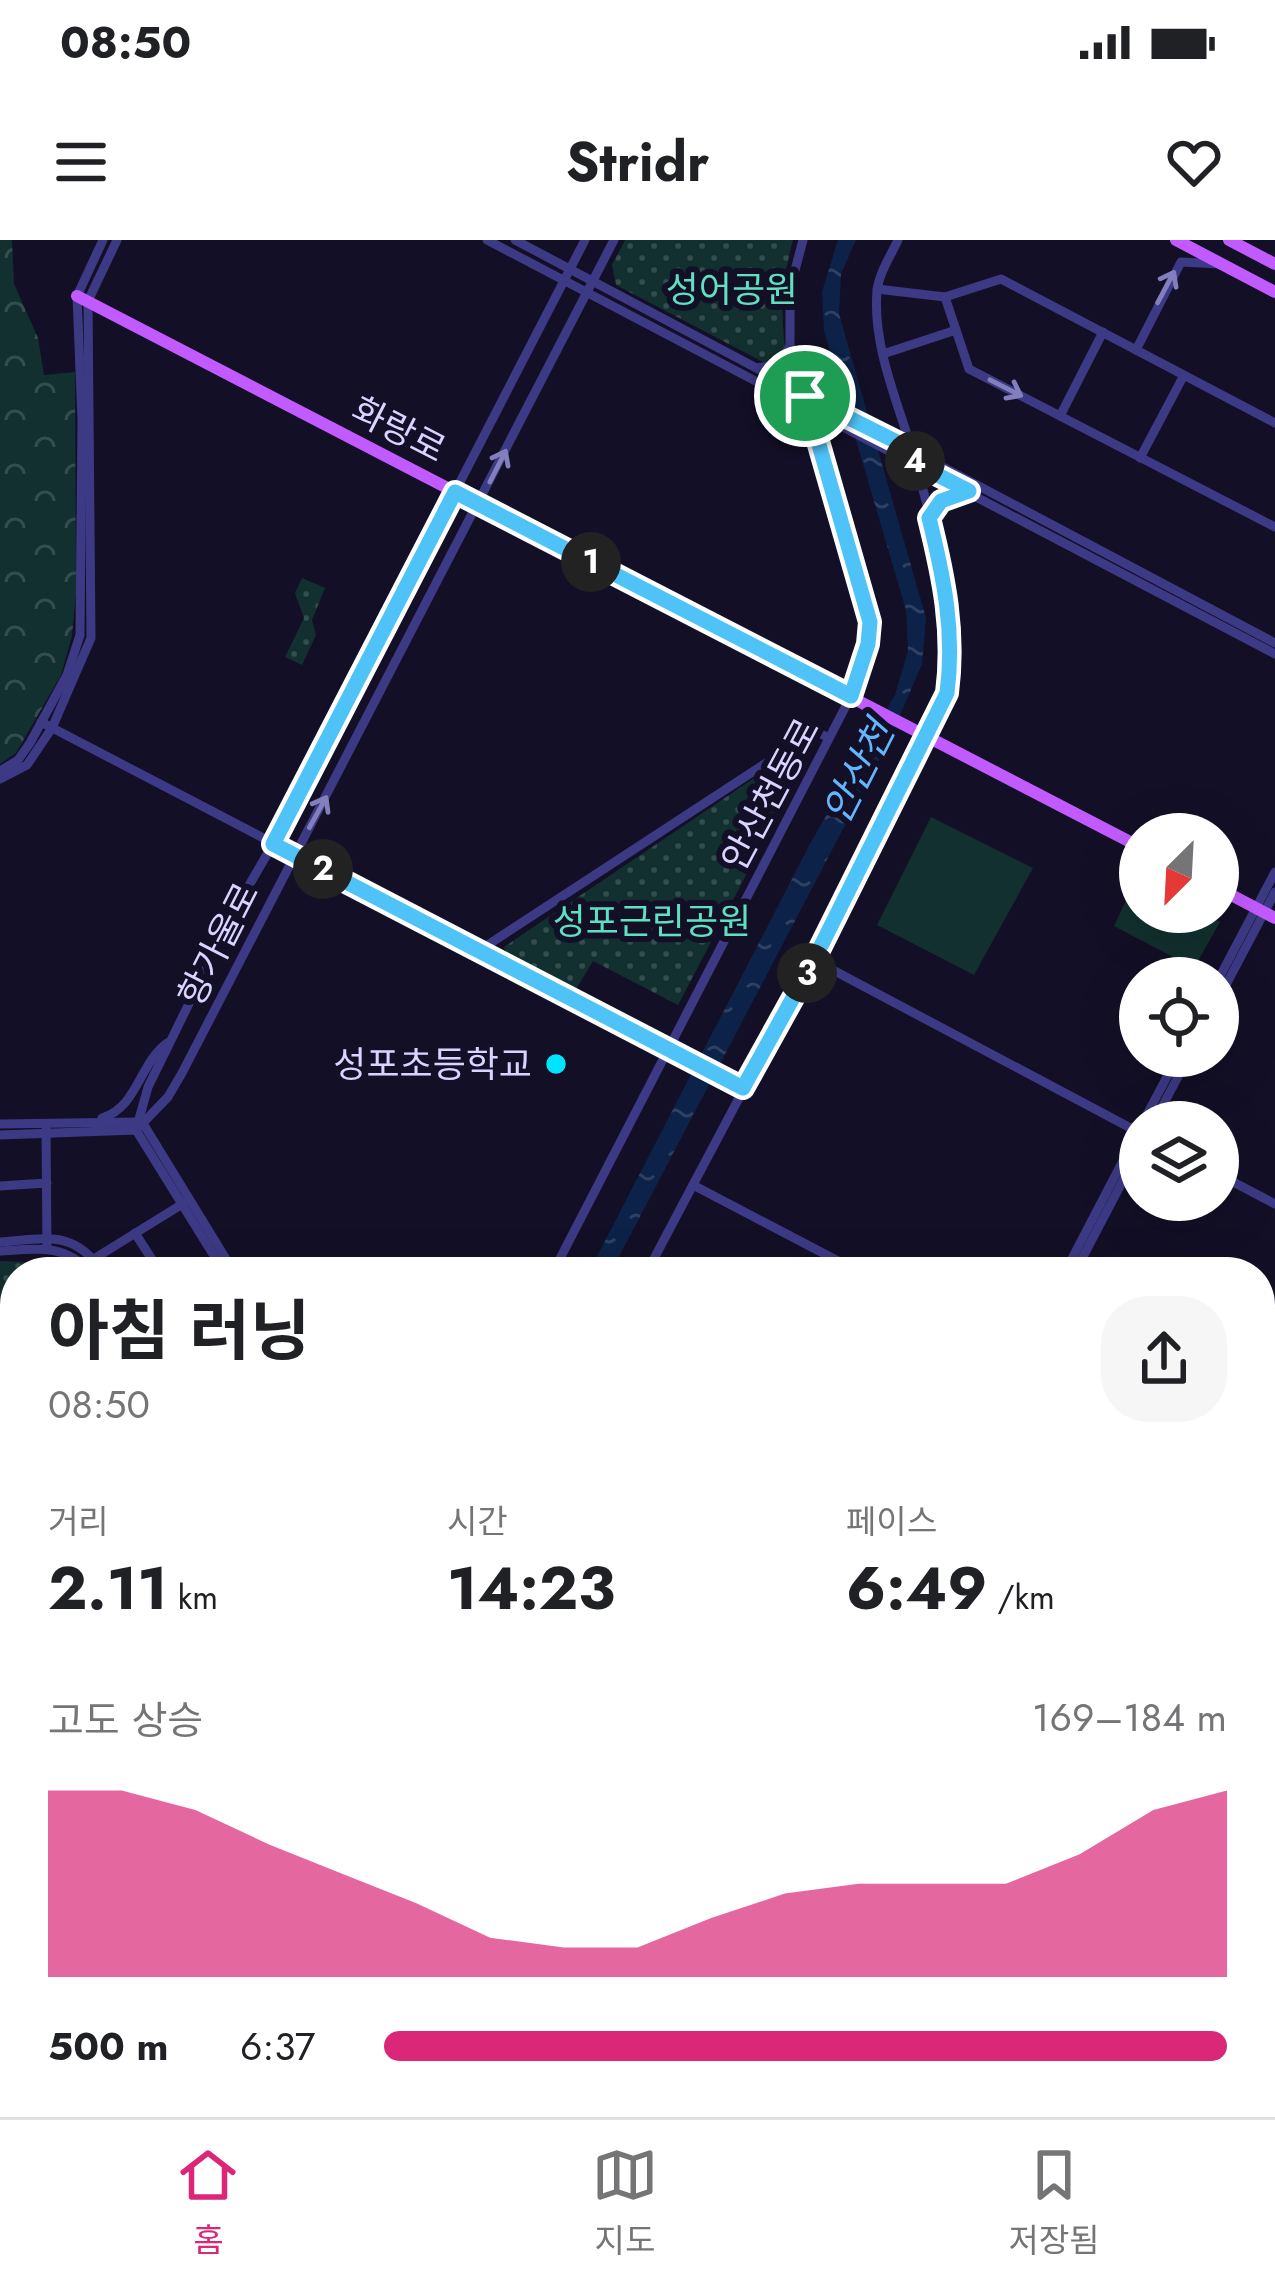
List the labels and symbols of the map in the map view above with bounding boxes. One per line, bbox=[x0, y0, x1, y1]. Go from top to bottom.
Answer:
park label: 성어공원 bbox=[666, 263, 798, 315]
one-way arrow bbox=[1156, 270, 1179, 306]
pin bbox=[754, 345, 856, 447]
one-way arrow bbox=[988, 378, 1024, 401]
street label: 화랑로 bbox=[343, 383, 455, 475]
pin: 4 bbox=[885, 431, 945, 491]
one-way arrow bbox=[488, 449, 511, 485]
pin: 1 bbox=[561, 532, 621, 592]
water label: 안산천 bbox=[809, 708, 910, 833]
street label: 안산천동로 bbox=[708, 709, 832, 879]
one-way arrow bbox=[306, 795, 330, 830]
north arrow bbox=[1119, 813, 1239, 933]
pin: 2 bbox=[293, 839, 353, 899]
street label: 항가울로 bbox=[165, 873, 271, 1015]
park label: 성포근린공원 bbox=[553, 895, 751, 947]
pin: 3 bbox=[777, 943, 837, 1003]
place label: 성포초등학교 bbox=[333, 1038, 532, 1090]
marker: 성포초등학교 bbox=[543, 1051, 569, 1077]

